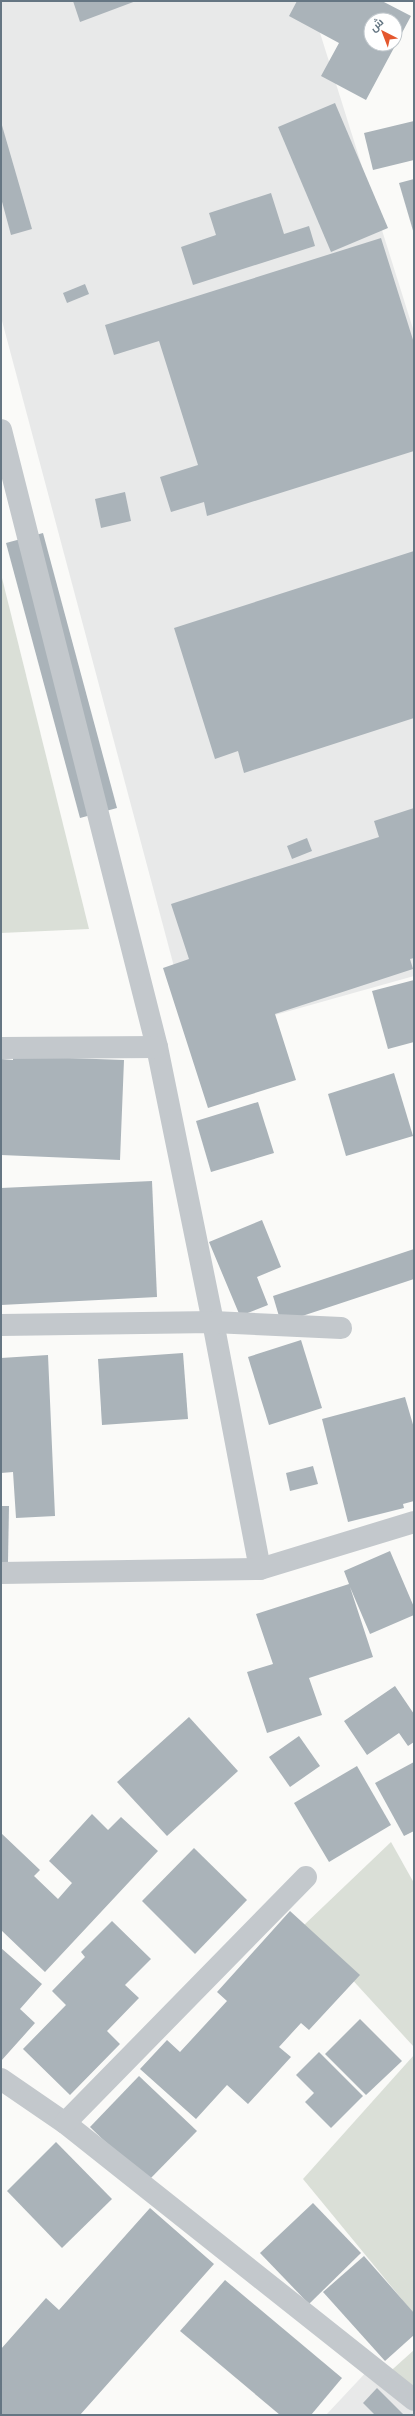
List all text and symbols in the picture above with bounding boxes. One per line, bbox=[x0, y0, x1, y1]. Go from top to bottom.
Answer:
north arrow bbox=[363, 12, 403, 52]
text: ش bbox=[367, 15, 386, 34]

